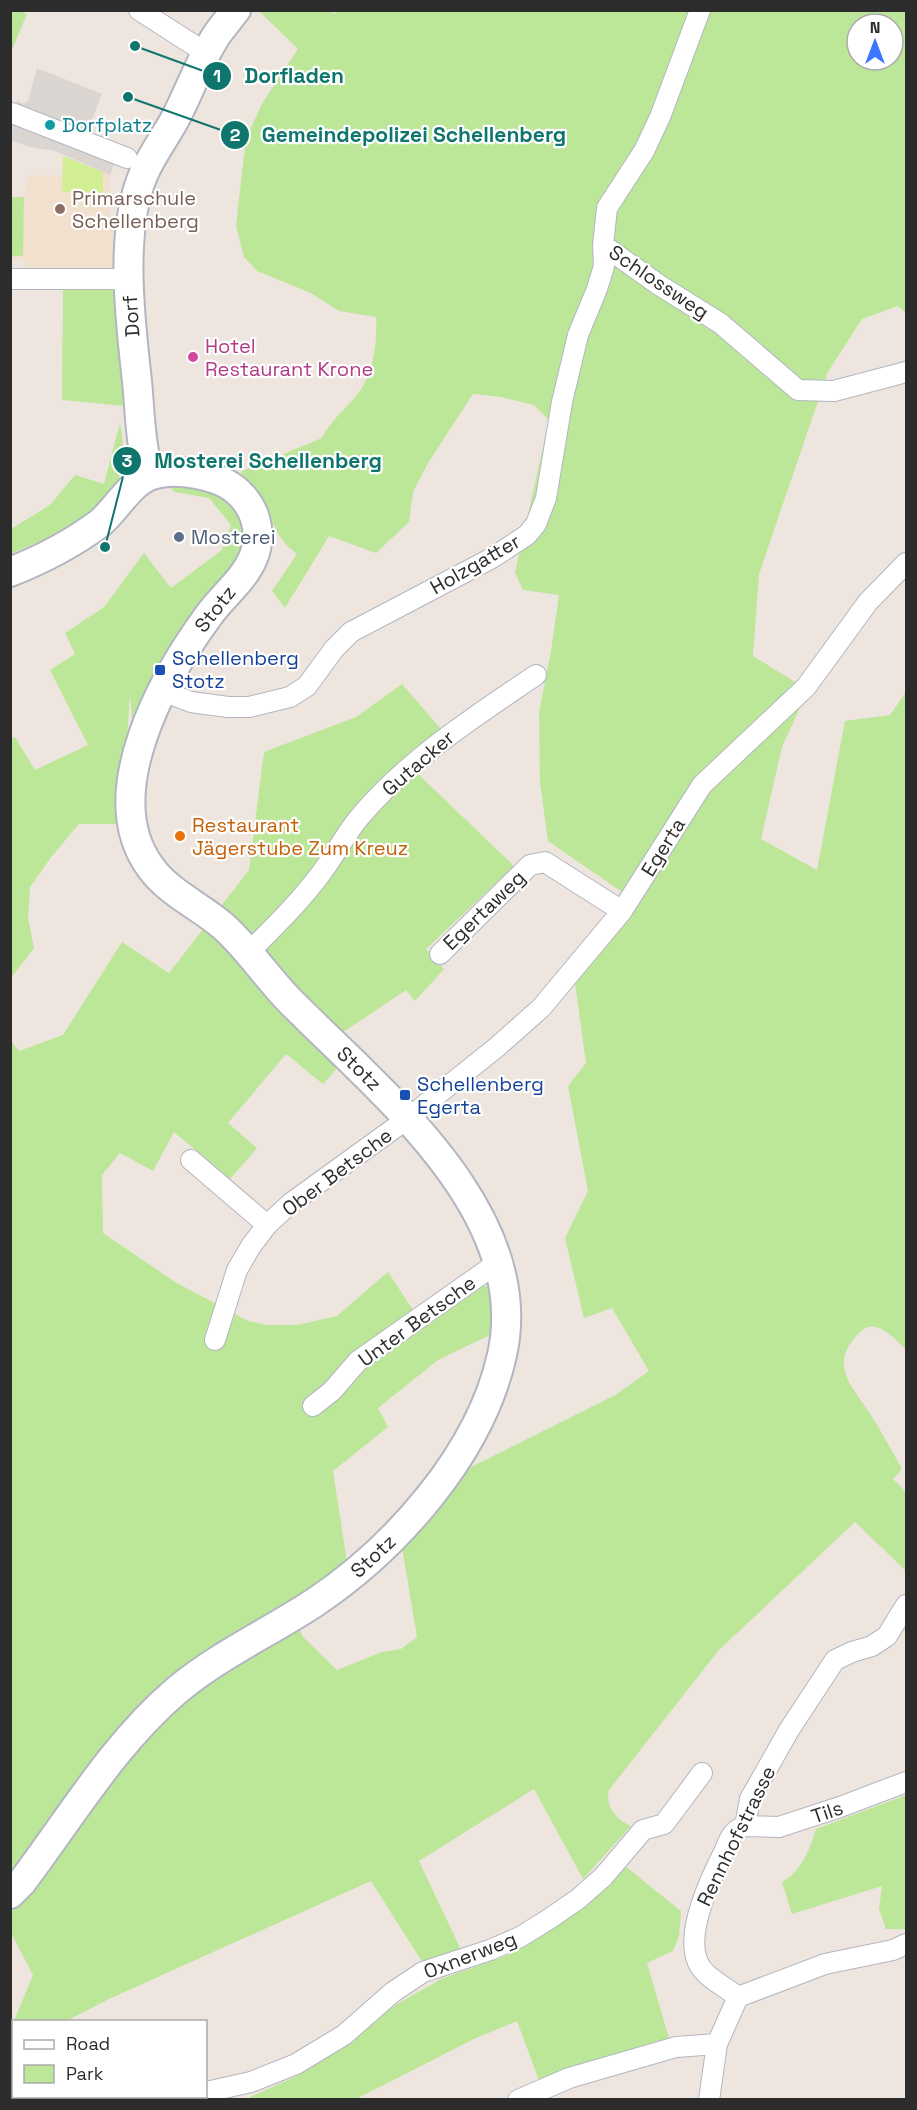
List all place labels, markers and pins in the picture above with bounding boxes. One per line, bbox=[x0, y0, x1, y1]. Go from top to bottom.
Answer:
callout: Dorfladen bbox=[202, 56, 356, 95]
place label: Dorfplatz bbox=[62, 112, 152, 138]
callout: Gemeindepolizei Schellenberg bbox=[220, 115, 578, 154]
marker: Dorfplatz bbox=[43, 118, 57, 132]
place label: Primarschule Schellenberg bbox=[72, 185, 199, 234]
marker: Primarschule Schellenberg bbox=[53, 202, 67, 216]
place label: Hotel Restaurant Krone bbox=[205, 333, 373, 382]
marker: Hotel Restaurant Krone bbox=[186, 350, 200, 364]
callout: Mosterei Schellenberg bbox=[112, 442, 394, 481]
place label: Mosterei bbox=[191, 524, 276, 550]
marker: Mosterei bbox=[172, 530, 186, 544]
place label: Schellenberg Stotz bbox=[172, 645, 299, 694]
marker: Schellenberg Stotz bbox=[153, 663, 167, 677]
place label: Restaurant Jägerstube Zum Kreuz bbox=[192, 812, 408, 861]
marker: Restaurant Jägerstube Zum Kreuz bbox=[173, 829, 187, 843]
place label: Schellenberg Egerta bbox=[417, 1071, 544, 1120]
marker: Schellenberg Egerta bbox=[398, 1088, 412, 1102]

